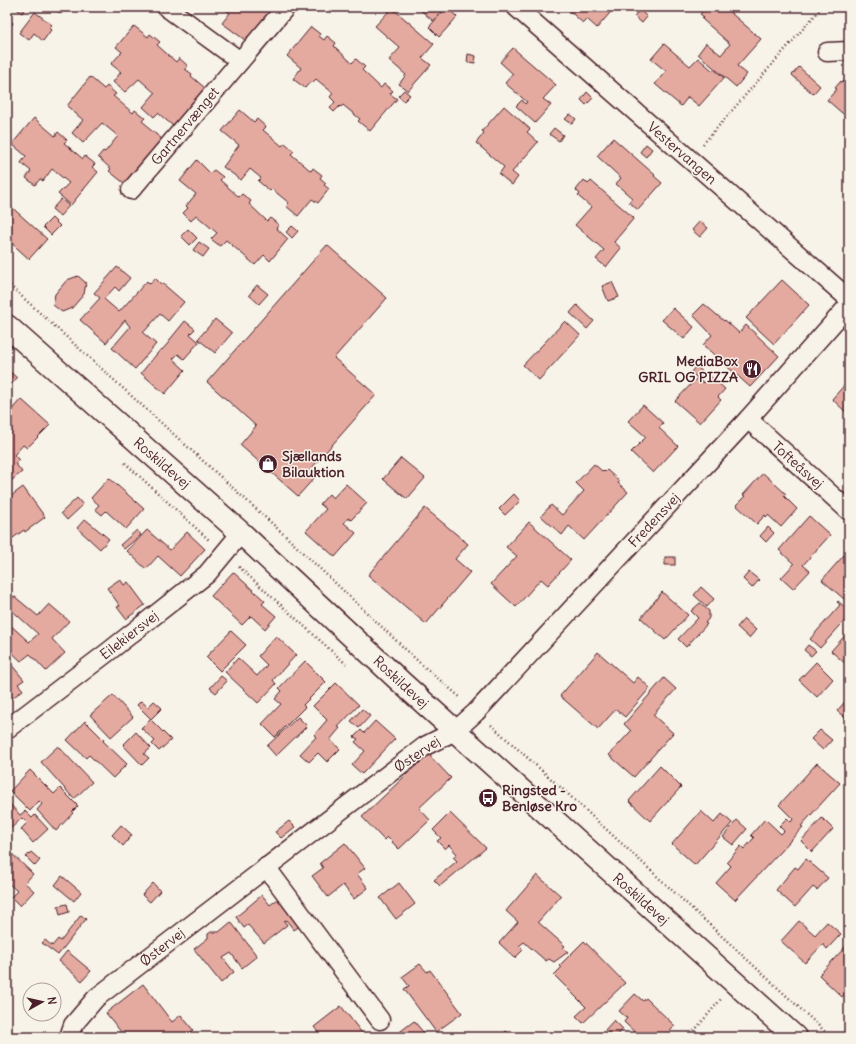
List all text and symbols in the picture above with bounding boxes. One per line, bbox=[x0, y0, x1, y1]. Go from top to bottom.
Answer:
street label: Gartnervænget bbox=[147, 83, 223, 169]
street label: Vestervangen bbox=[644, 118, 720, 188]
place label: MediaBox GRIL OG PIZZA bbox=[638, 352, 738, 386]
restaurant icon: MediaBox GRIL OG PIZZA bbox=[741, 358, 763, 380]
street label: Roskildevej bbox=[130, 433, 194, 493]
street label: Tofteåsvej bbox=[769, 437, 827, 493]
place label: Sjællands Bilauktion bbox=[282, 447, 345, 481]
shop icon: Sjællands Bilauktion bbox=[257, 453, 279, 475]
street label: Fredensvej bbox=[624, 489, 684, 551]
street label: Eilekiersvej bbox=[96, 607, 162, 663]
street label: Roskildevej bbox=[369, 652, 433, 712]
street label: Østervej bbox=[390, 732, 444, 776]
place label: Ringsted - Benløse Kro bbox=[502, 781, 577, 815]
bus stop icon: Ringsted - Benløse Kro bbox=[477, 787, 499, 809]
street label: Roskildevej bbox=[609, 869, 673, 929]
street label: Østervej bbox=[136, 924, 188, 970]
north arrow bbox=[22, 982, 62, 1022]
text: N bbox=[44, 996, 59, 1005]

